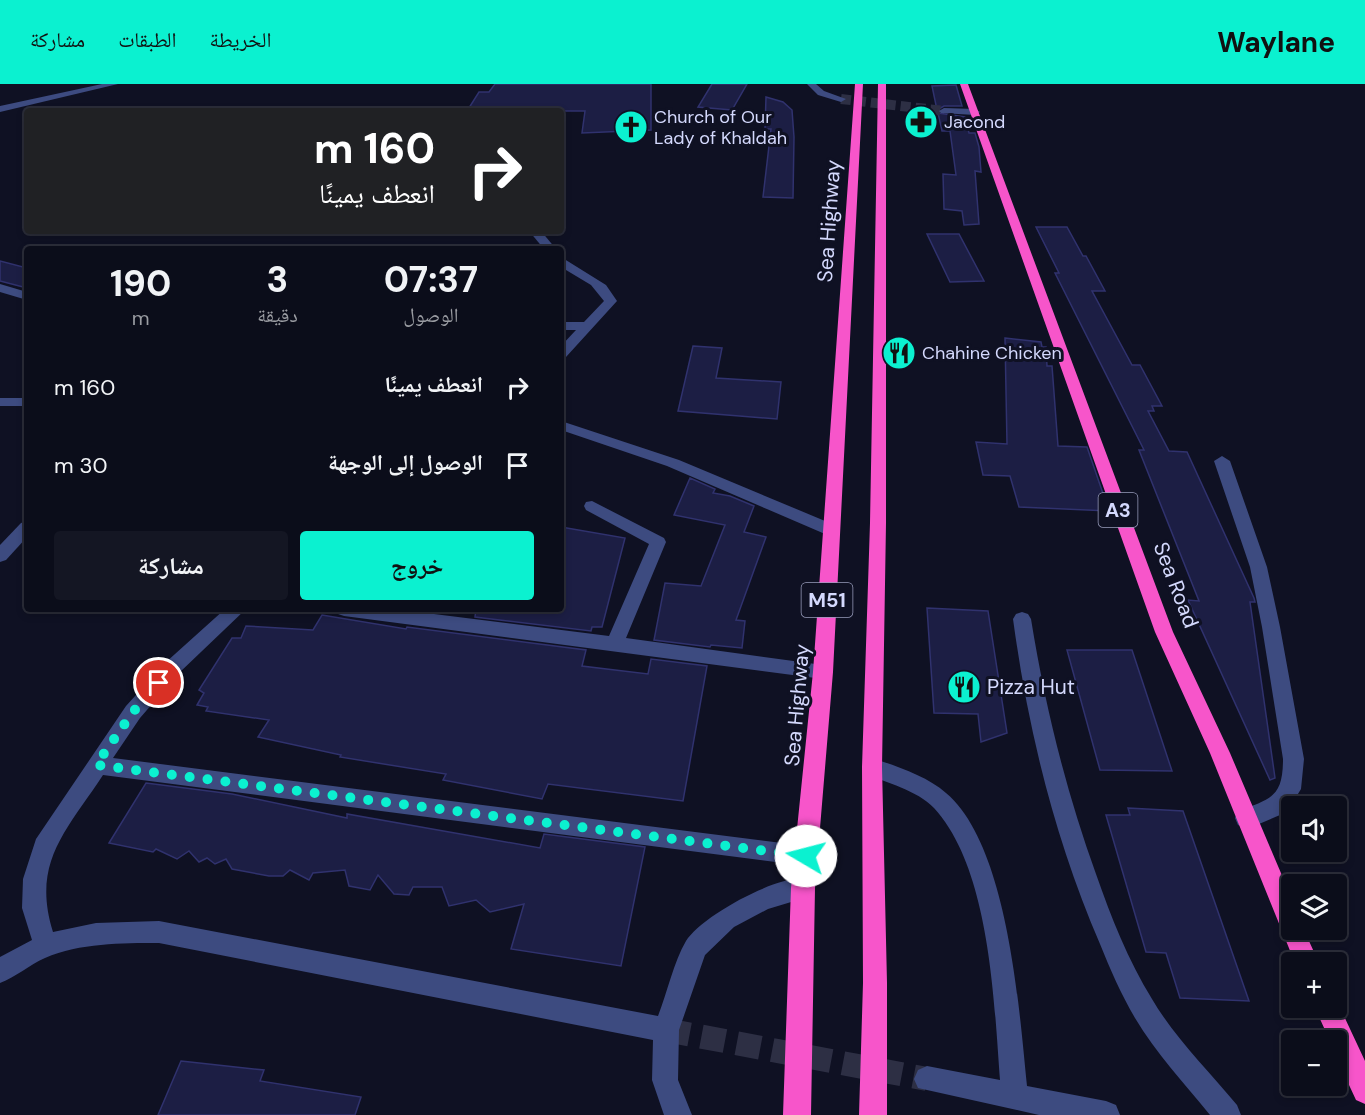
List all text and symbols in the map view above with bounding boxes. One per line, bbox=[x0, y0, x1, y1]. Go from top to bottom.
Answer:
text: Waylane bbox=[1217, 24, 1335, 61]
text: مشاركة bbox=[30, 26, 85, 54]
text: الطبقات bbox=[118, 26, 177, 54]
text: الخريطة bbox=[210, 26, 271, 54]
pharmacy icon: Jacond bbox=[903, 104, 939, 140]
place label: Church of Our Lady of Khaldah bbox=[654, 105, 787, 150]
church icon: Church of Our Lady of Khaldah bbox=[613, 109, 649, 145]
place label: Jacond bbox=[944, 110, 1005, 134]
text: 160 m bbox=[314, 121, 435, 176]
icon: right bbox=[456, 132, 534, 210]
street label: Sea Highway bbox=[811, 159, 847, 283]
text: انعطف يمينًا bbox=[319, 176, 435, 211]
text: 3 bbox=[267, 256, 288, 303]
text: 07:37 bbox=[384, 256, 478, 303]
text: 190 bbox=[110, 260, 171, 307]
text: دقيقة bbox=[257, 302, 298, 328]
text: الوصول bbox=[403, 302, 459, 328]
text: m bbox=[132, 305, 150, 331]
restaurant icon: Chahine Chicken bbox=[881, 335, 917, 371]
place label: Chahine Chicken bbox=[922, 341, 1062, 365]
text: انعطف يمينًا bbox=[385, 370, 483, 399]
icon: right bbox=[501, 371, 534, 404]
text: 160 m bbox=[54, 373, 115, 402]
text: الوصول إلى الوجهة bbox=[328, 448, 483, 477]
icon: arrive bbox=[501, 449, 534, 482]
text: 30 m bbox=[54, 451, 108, 480]
road number: A3 bbox=[1098, 493, 1138, 527]
button: مشاركة bbox=[54, 531, 288, 600]
button: خروج bbox=[300, 531, 534, 600]
street label: Sea Road bbox=[1147, 538, 1205, 632]
road number: M51 bbox=[802, 583, 852, 617]
street label: Sea Highway bbox=[778, 642, 816, 767]
pin bbox=[133, 657, 184, 708]
icon: arrive bbox=[142, 666, 175, 699]
restaurant icon: Pizza Hut bbox=[946, 669, 982, 705]
place label: Pizza Hut bbox=[987, 673, 1075, 701]
map controls bbox=[1281, 796, 1347, 1096]
button: sound bbox=[1281, 796, 1347, 862]
position arrow bbox=[774, 824, 838, 888]
button: layers bbox=[1281, 874, 1347, 940]
button: + bbox=[1281, 952, 1347, 1018]
button: − bbox=[1281, 1030, 1347, 1096]

